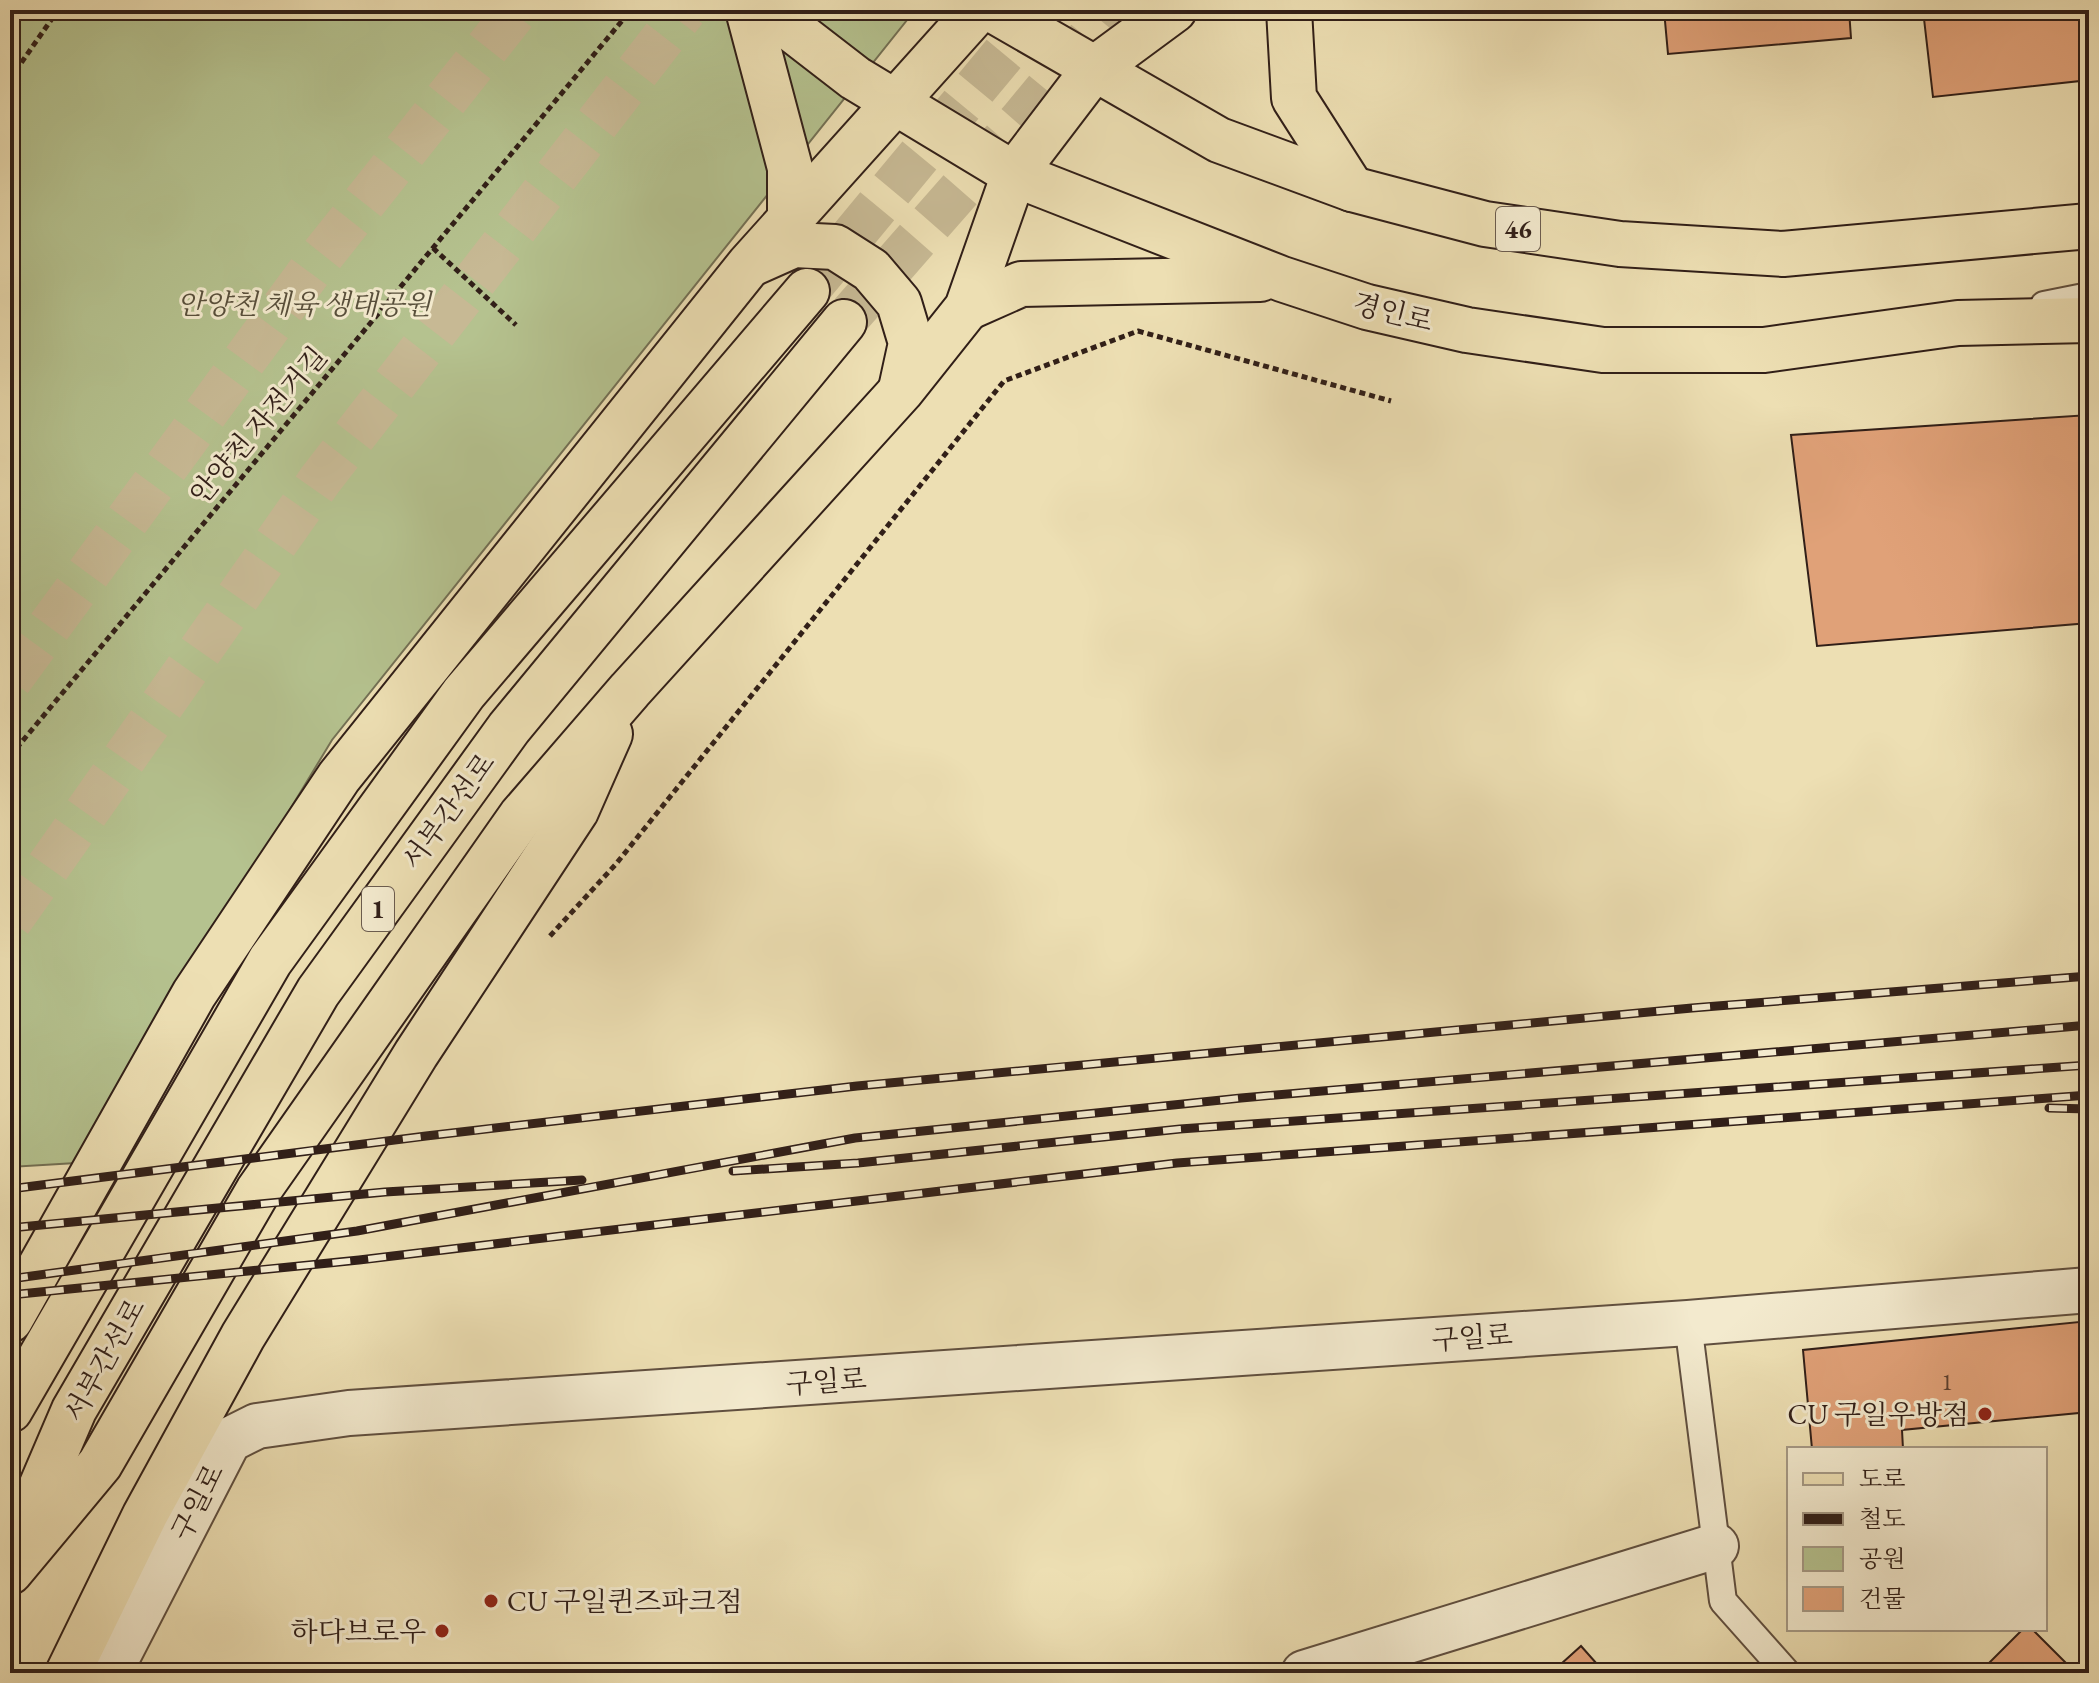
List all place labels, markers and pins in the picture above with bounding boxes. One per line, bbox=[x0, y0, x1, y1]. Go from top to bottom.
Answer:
place label: CU 구일우방점 bbox=[1788, 1396, 1969, 1432]
marker: CU 구일우방점 bbox=[1976, 1405, 1994, 1423]
place label: CU 구일퀸즈파크점 bbox=[507, 1583, 742, 1619]
marker: CU 구일퀸즈파크점 bbox=[482, 1592, 500, 1610]
place label: 하다브로우 bbox=[291, 1613, 426, 1649]
marker: 하다브로우 bbox=[433, 1622, 451, 1640]

